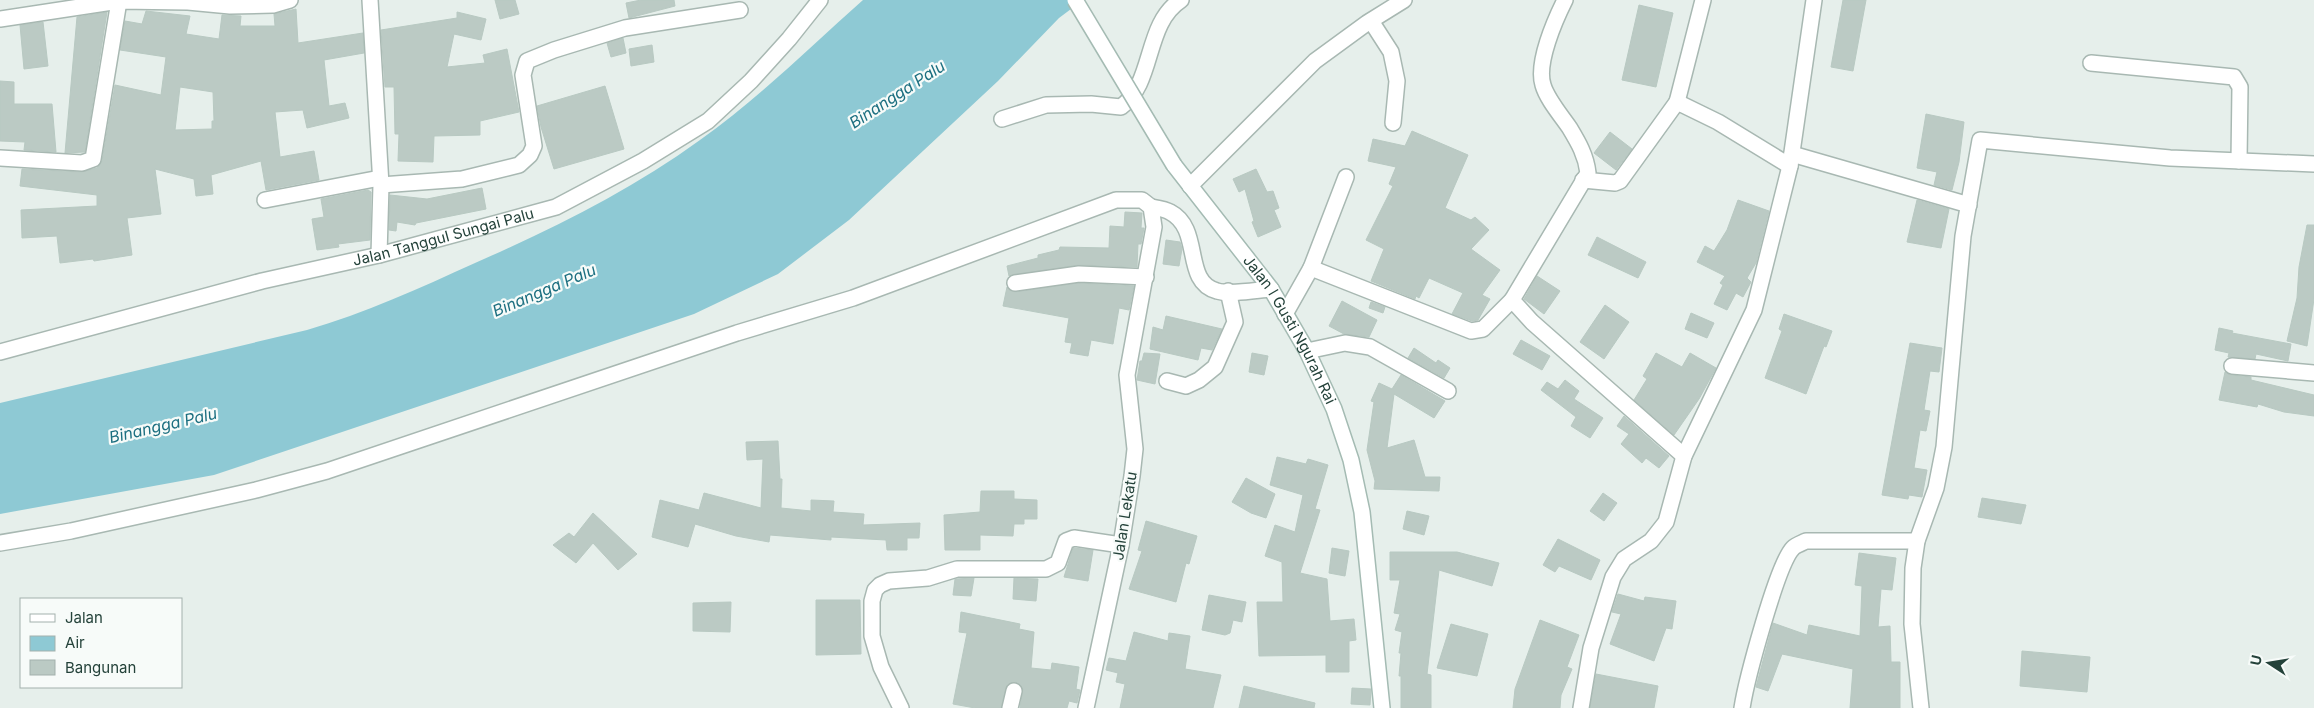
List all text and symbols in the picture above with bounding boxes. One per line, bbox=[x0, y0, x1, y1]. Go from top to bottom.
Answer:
water label: Binangga Palu bbox=[845, 56, 949, 132]
street label: Jalan Tanggul Sungai Palu bbox=[351, 203, 536, 270]
street label: Jalan I Gusti Ngurah Rai bbox=[1239, 251, 1340, 407]
water label: Binangga Palu bbox=[489, 259, 599, 321]
water label: Binangga Palu bbox=[107, 403, 219, 447]
street label: Jalan Lekatu bbox=[1108, 470, 1141, 562]
legend bbox=[20, 598, 182, 688]
text: Jalan bbox=[65, 608, 103, 627]
text: Air bbox=[65, 633, 85, 652]
north arrow bbox=[2244, 638, 2294, 688]
text: U bbox=[2246, 653, 2265, 667]
text: Bangunan bbox=[65, 658, 136, 677]

